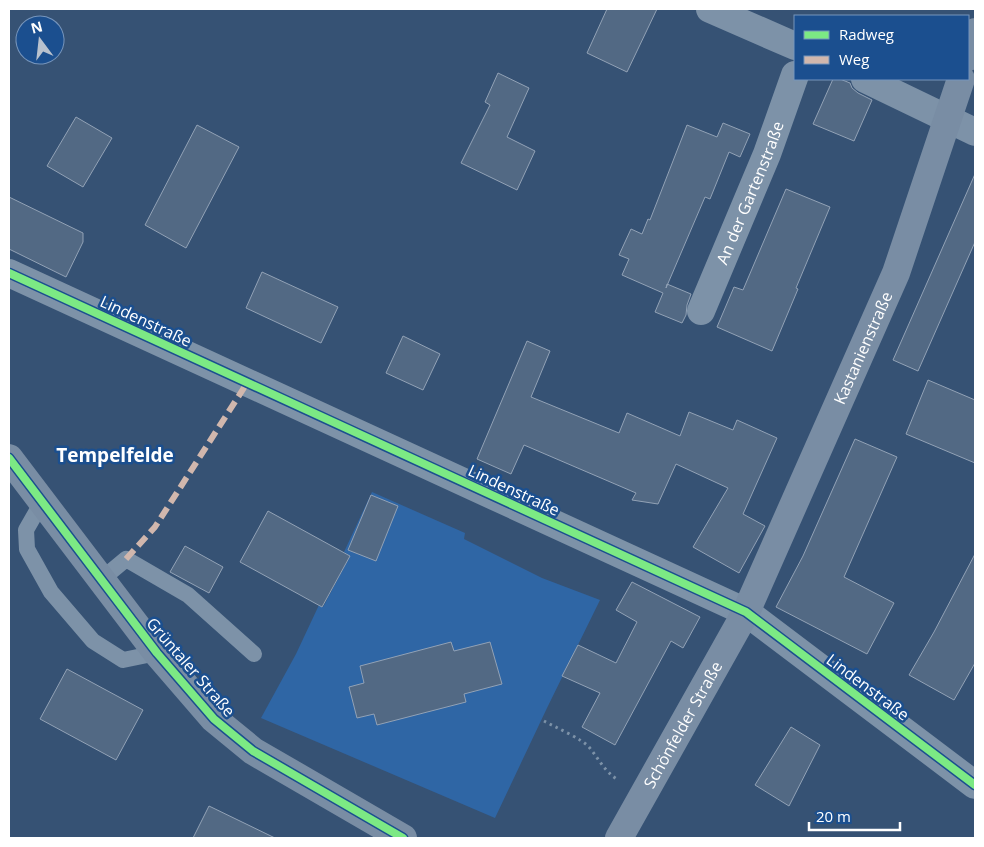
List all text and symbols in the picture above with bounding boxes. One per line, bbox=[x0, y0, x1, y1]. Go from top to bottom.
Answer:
north arrow bbox=[15, 15, 65, 65]
legend bbox=[794, 15, 969, 80]
text: N bbox=[29, 16, 44, 38]
text: Radweg bbox=[839, 24, 894, 44]
text: Weg bbox=[839, 49, 869, 69]
street label: An der Gartenstraße bbox=[711, 118, 789, 268]
street label: Kastanienstraße bbox=[828, 288, 897, 408]
street label: Lindenstraße bbox=[97, 290, 195, 352]
district label: Tempelfelde bbox=[56, 442, 174, 468]
street label: Lindenstraße bbox=[465, 459, 563, 521]
street label: Grüntaler Straße bbox=[142, 613, 240, 721]
street label: Lindenstraße bbox=[822, 649, 914, 725]
street label: Schönfelder Straße bbox=[638, 657, 727, 792]
scale bar bbox=[809, 800, 900, 832]
text: 20 m bbox=[816, 806, 851, 826]

